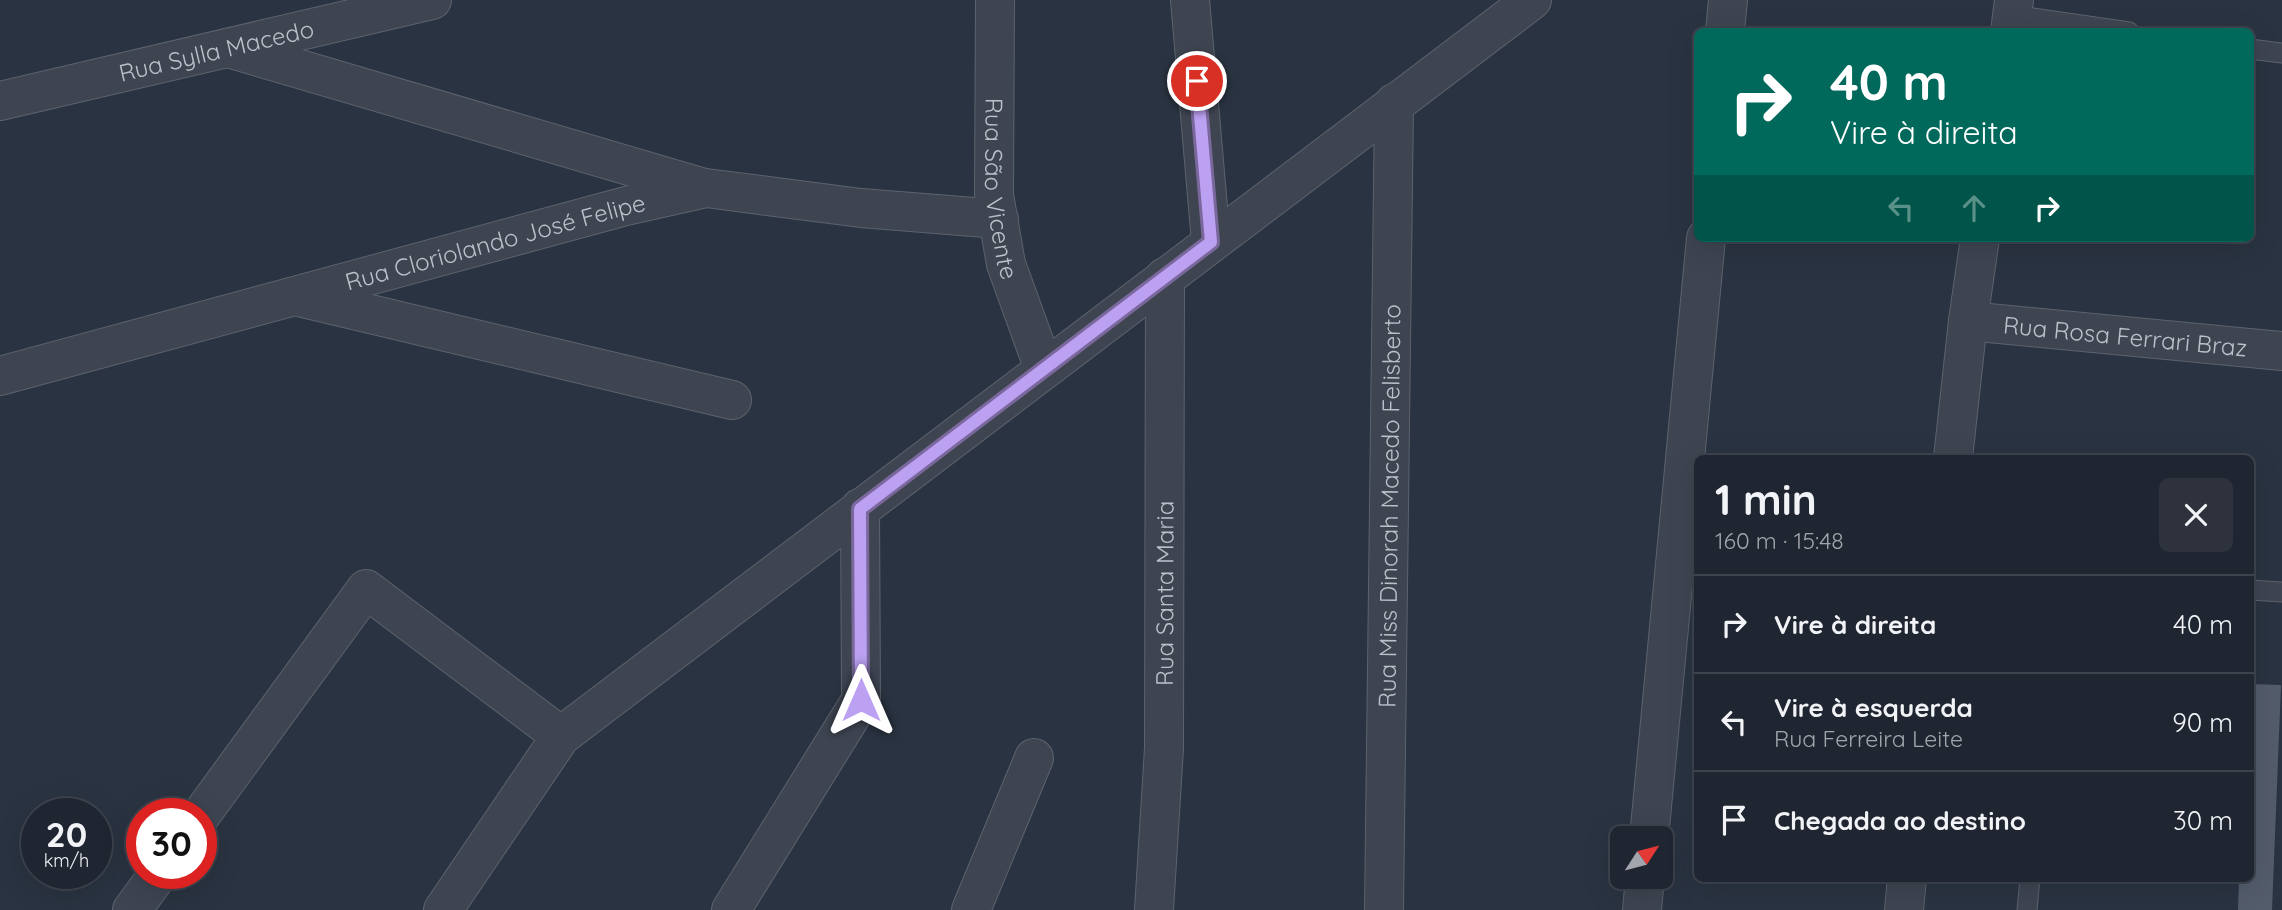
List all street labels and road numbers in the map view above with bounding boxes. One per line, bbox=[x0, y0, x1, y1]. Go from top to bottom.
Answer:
street label: Rua Sylla Macedo bbox=[116, 13, 317, 88]
street label: Rua São Vicente bbox=[979, 98, 1025, 283]
street label: Rua Cloriolando José Felipe bbox=[342, 187, 648, 297]
street label: Rua Miss Dinorah Macedo Felisberto bbox=[1372, 304, 1407, 708]
street label: Rua Rosa Ferrari Braz bbox=[2002, 309, 2249, 363]
street label: Rua Santa Maria bbox=[1149, 501, 1180, 686]

